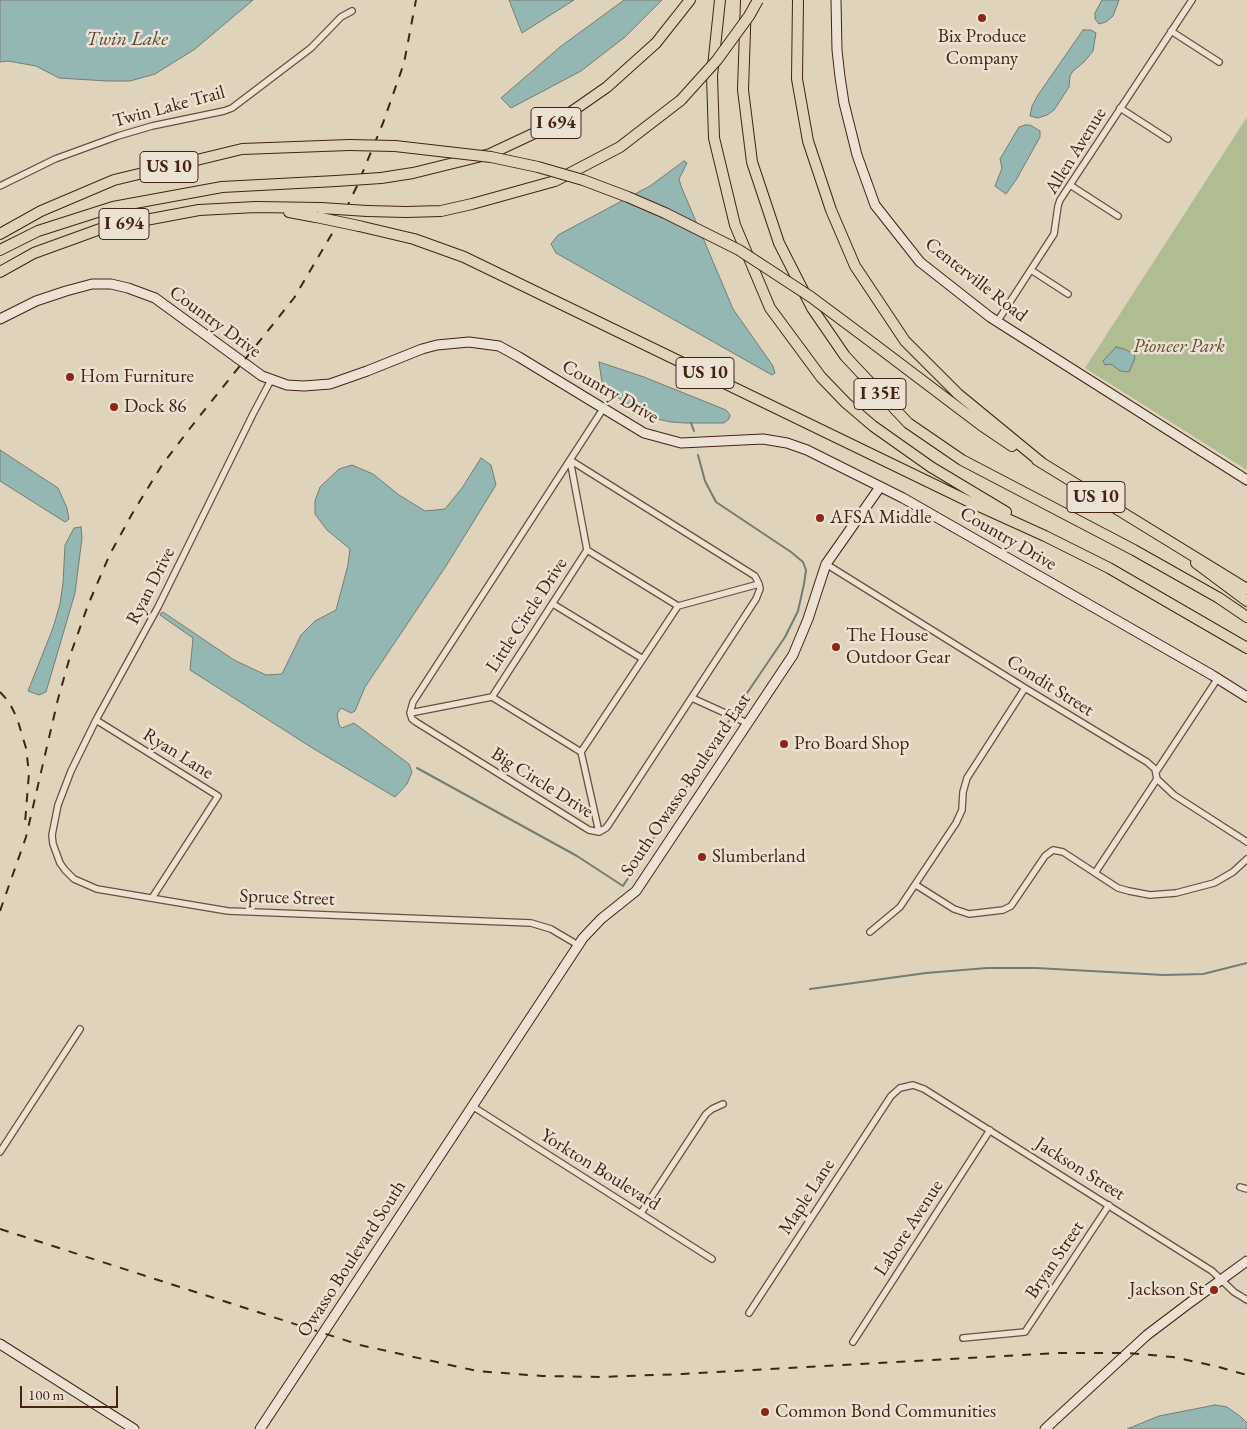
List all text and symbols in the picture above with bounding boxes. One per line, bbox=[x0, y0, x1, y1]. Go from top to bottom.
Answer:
marker: Bix Produce Company bbox=[976, 12, 988, 24]
place label: Bix Produce Company bbox=[938, 26, 1026, 70]
water label: Twin Lake bbox=[86, 28, 168, 52]
street label: Twin Lake Trail bbox=[110, 81, 228, 133]
street label: Allen Avenue bbox=[1040, 103, 1112, 199]
road number: I 694 bbox=[531, 108, 581, 138]
road number: US 10 bbox=[140, 152, 198, 182]
road number: I 694 bbox=[99, 208, 149, 240]
street label: Centerville Road bbox=[920, 233, 1032, 327]
street label: Country Drive bbox=[165, 281, 265, 363]
park label: Pioneer Park bbox=[1133, 336, 1225, 358]
street label: Country Drive bbox=[558, 355, 662, 429]
road number: US 10 bbox=[676, 358, 734, 388]
place label: Hom Furniture bbox=[80, 366, 194, 388]
marker: Hom Furniture bbox=[64, 371, 76, 383]
road number: I 35E bbox=[854, 378, 906, 409]
place label: Dock 86 bbox=[124, 396, 186, 418]
marker: Dock 86 bbox=[108, 401, 120, 413]
road number: US 10 bbox=[1067, 482, 1125, 512]
street label: Country Drive bbox=[956, 502, 1060, 576]
place label: AFSA Middle bbox=[830, 507, 932, 529]
marker: AFSA Middle bbox=[814, 512, 826, 524]
street label: Ryan Drive bbox=[122, 544, 180, 628]
street label: Little Circle Drive bbox=[481, 553, 573, 677]
place label: The House Outdoor Gear bbox=[846, 625, 950, 669]
marker: The House Outdoor Gear bbox=[830, 641, 842, 653]
street label: Condit Street bbox=[1002, 650, 1098, 722]
street label: South Owasso Boulevard East bbox=[616, 689, 756, 881]
street label: Ryan Lane bbox=[138, 723, 218, 785]
place label: Pro Board Shop bbox=[794, 733, 909, 755]
marker: Pro Board Shop bbox=[778, 738, 790, 750]
street label: Big Circle Drive bbox=[487, 742, 597, 824]
place label: Slumberland bbox=[712, 846, 806, 868]
marker: Slumberland bbox=[696, 851, 708, 863]
street label: Spruce Street bbox=[239, 885, 335, 911]
street label: Yorkton Boulevard bbox=[536, 1124, 664, 1216]
street label: Jackson Street bbox=[1031, 1132, 1129, 1206]
street label: Maple Lane bbox=[774, 1155, 840, 1239]
street label: Owasso Boulevard South bbox=[293, 1176, 411, 1342]
street label: Labore Avenue bbox=[869, 1176, 949, 1280]
street label: Bryan Street bbox=[1021, 1217, 1089, 1303]
place label: Jackson St bbox=[1129, 1279, 1204, 1301]
marker: Jackson St bbox=[1208, 1284, 1220, 1296]
scale bar bbox=[22, 1376, 120, 1408]
text: 100 m bbox=[28, 1385, 64, 1404]
place label: Common Bond Communities bbox=[775, 1401, 996, 1423]
marker: Common Bond Communities bbox=[759, 1406, 771, 1418]

